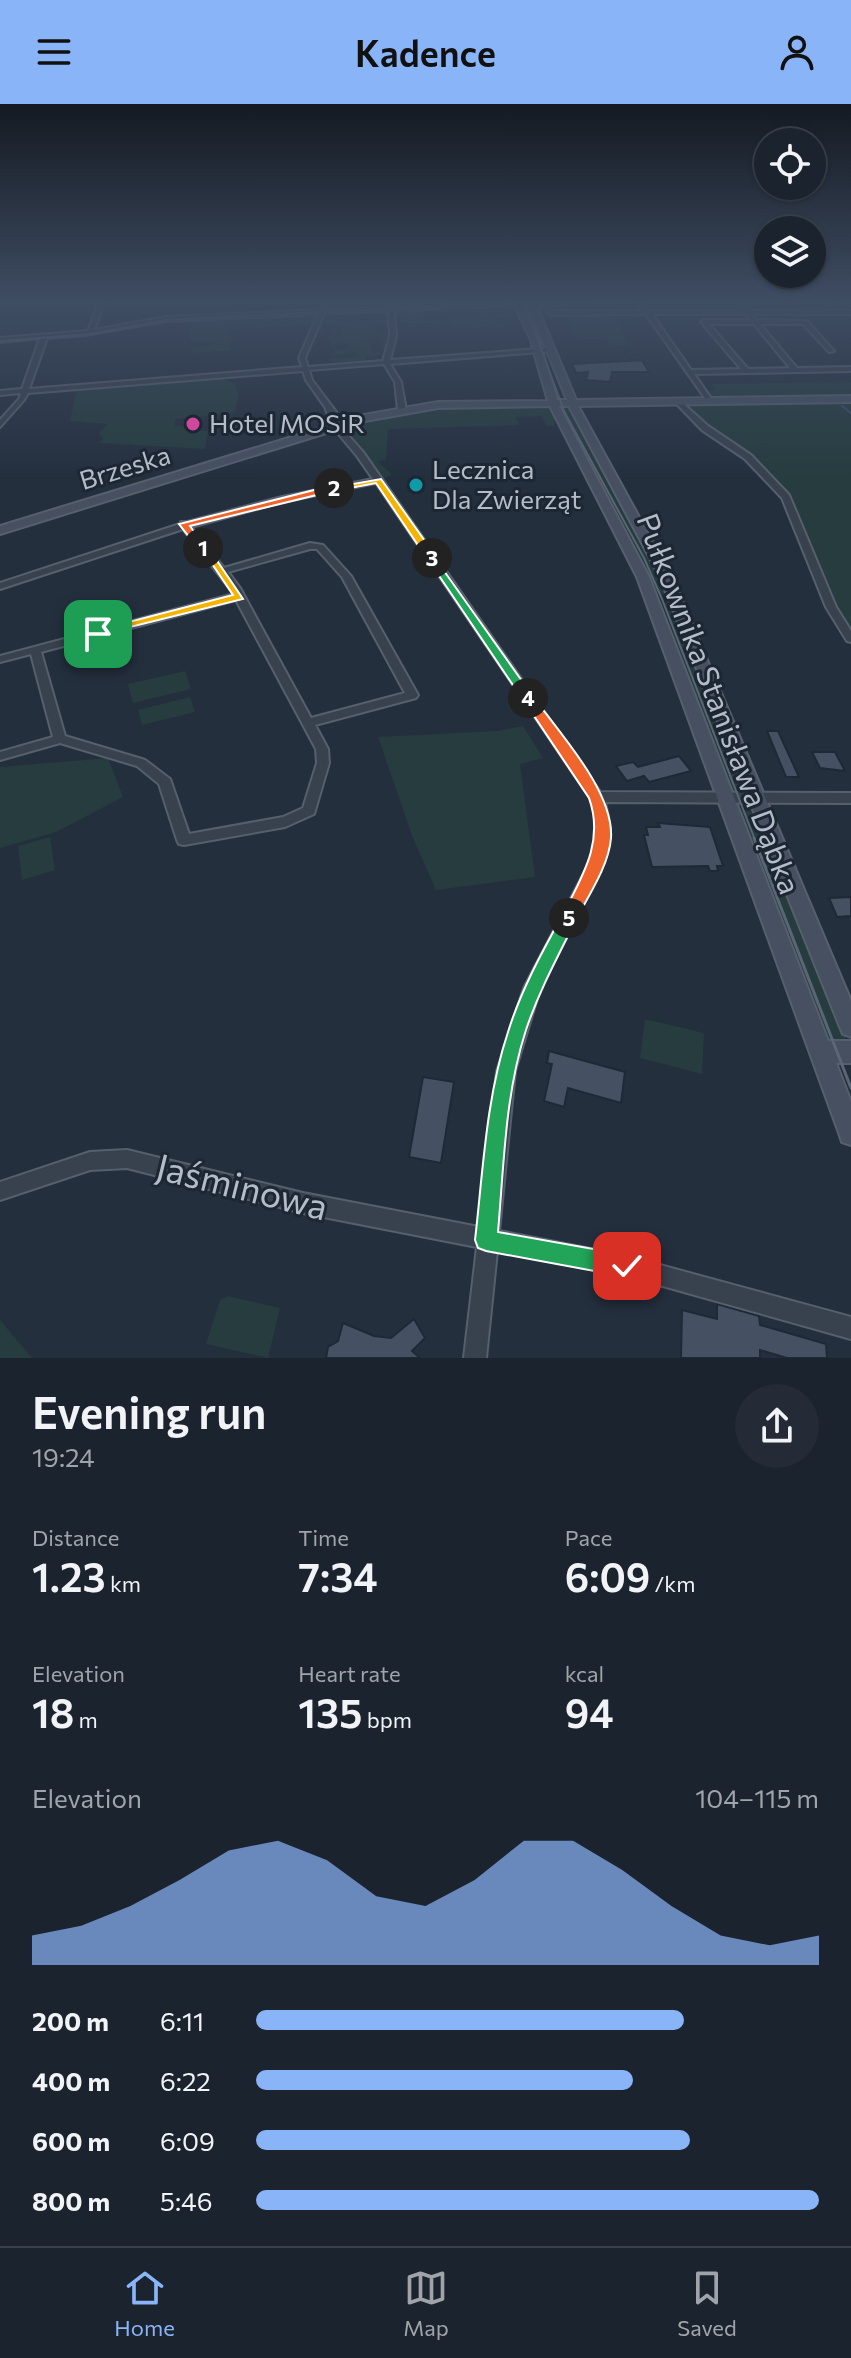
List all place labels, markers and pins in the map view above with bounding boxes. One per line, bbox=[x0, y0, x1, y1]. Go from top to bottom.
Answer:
place label: Hotel MOSiR bbox=[209, 407, 365, 438]
marker: Hotel MOSiR bbox=[184, 415, 202, 433]
place label: Lecznica Dla Zwierząt bbox=[432, 453, 582, 514]
pin: 2 bbox=[314, 468, 354, 508]
marker: Lecznica Dla Zwierząt bbox=[407, 476, 425, 494]
pin: 1 bbox=[183, 528, 223, 568]
pin: 3 bbox=[412, 538, 452, 578]
pin bbox=[64, 600, 132, 668]
pin: 4 bbox=[508, 678, 548, 718]
pin: 5 bbox=[549, 898, 589, 938]
pin bbox=[593, 1232, 661, 1300]

